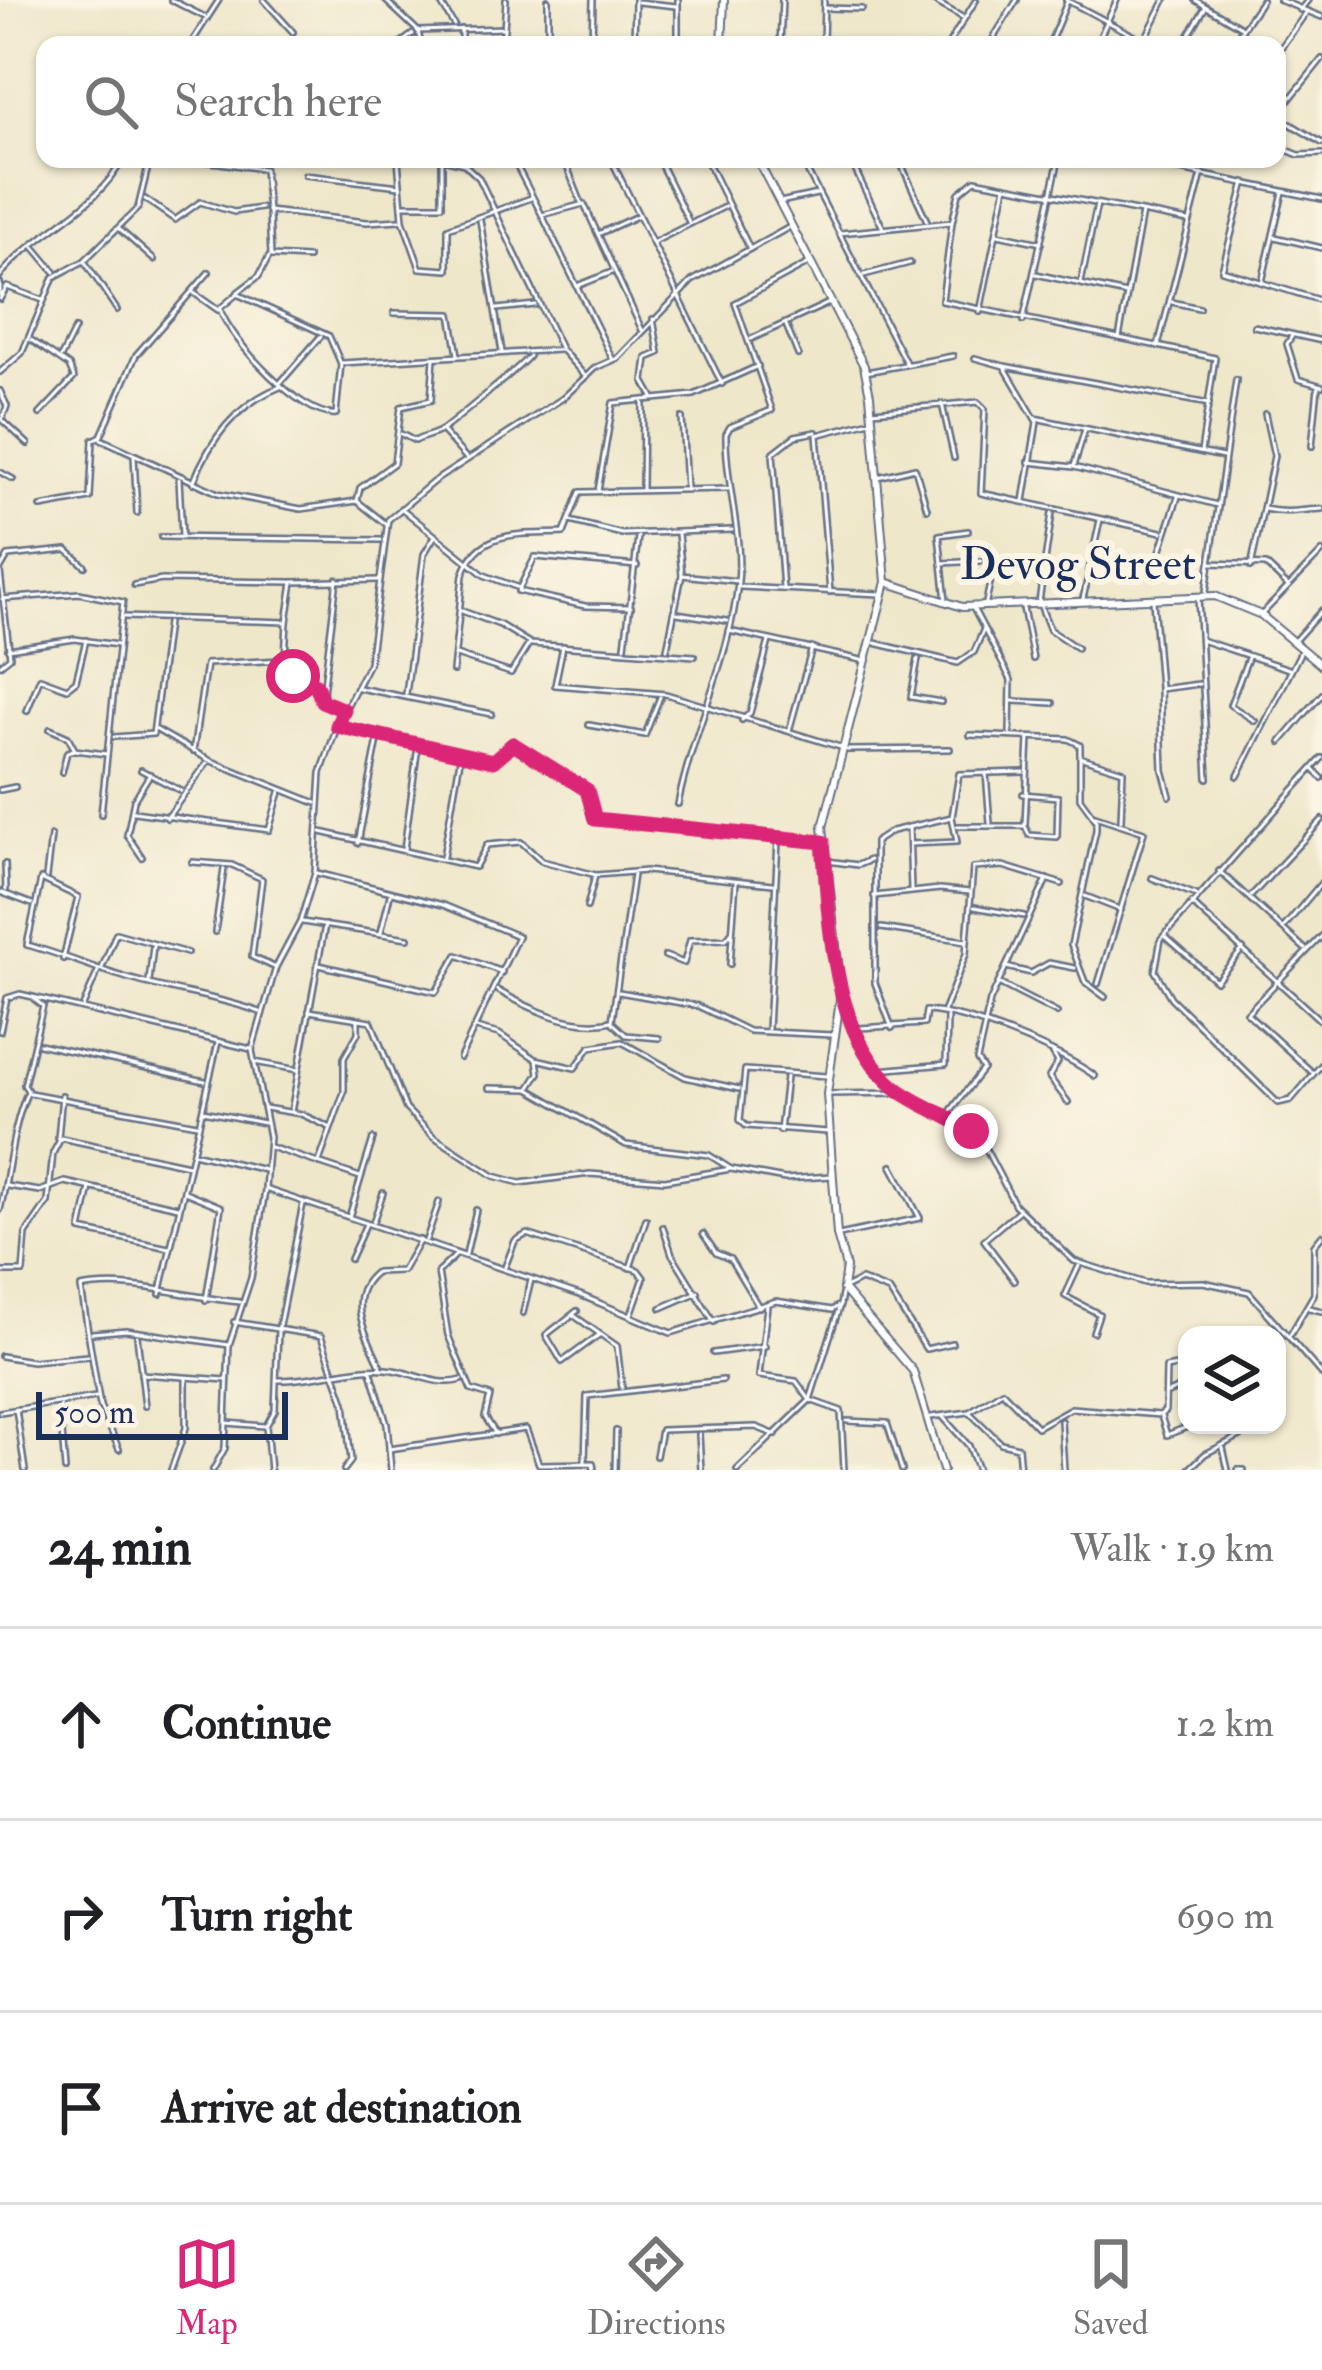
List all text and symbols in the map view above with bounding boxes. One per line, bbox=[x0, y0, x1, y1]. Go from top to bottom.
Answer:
search box bbox=[36, 36, 1286, 168]
icon: search bbox=[78, 69, 144, 135]
text: Search here bbox=[174, 74, 382, 130]
street label: Devog Street bbox=[960, 537, 1196, 593]
route start bbox=[266, 649, 320, 703]
route end bbox=[944, 1104, 998, 1158]
map controls bbox=[1178, 1326, 1286, 1434]
button: layers bbox=[1178, 1326, 1286, 1434]
scale bar bbox=[36, 1386, 288, 1439]
text: 500 m bbox=[54, 1392, 135, 1433]
text: 24 min bbox=[48, 1516, 192, 1580]
text: Walk · 1.9 km bbox=[1070, 1524, 1274, 1573]
icon: ahead bbox=[48, 1691, 114, 1757]
text: Continue bbox=[162, 1696, 331, 1752]
text: 1.2 km bbox=[1176, 1699, 1274, 1748]
icon: right bbox=[48, 1883, 114, 1949]
text: Turn right bbox=[162, 1888, 352, 1944]
text: 690 m bbox=[1176, 1891, 1274, 1940]
icon: arrive bbox=[48, 2075, 114, 2141]
text: Arrive at destination bbox=[162, 2080, 522, 2136]
tab: Map bbox=[174, 2231, 240, 2344]
tab: Directions bbox=[587, 2231, 726, 2344]
tab: Saved bbox=[1073, 2231, 1148, 2344]

